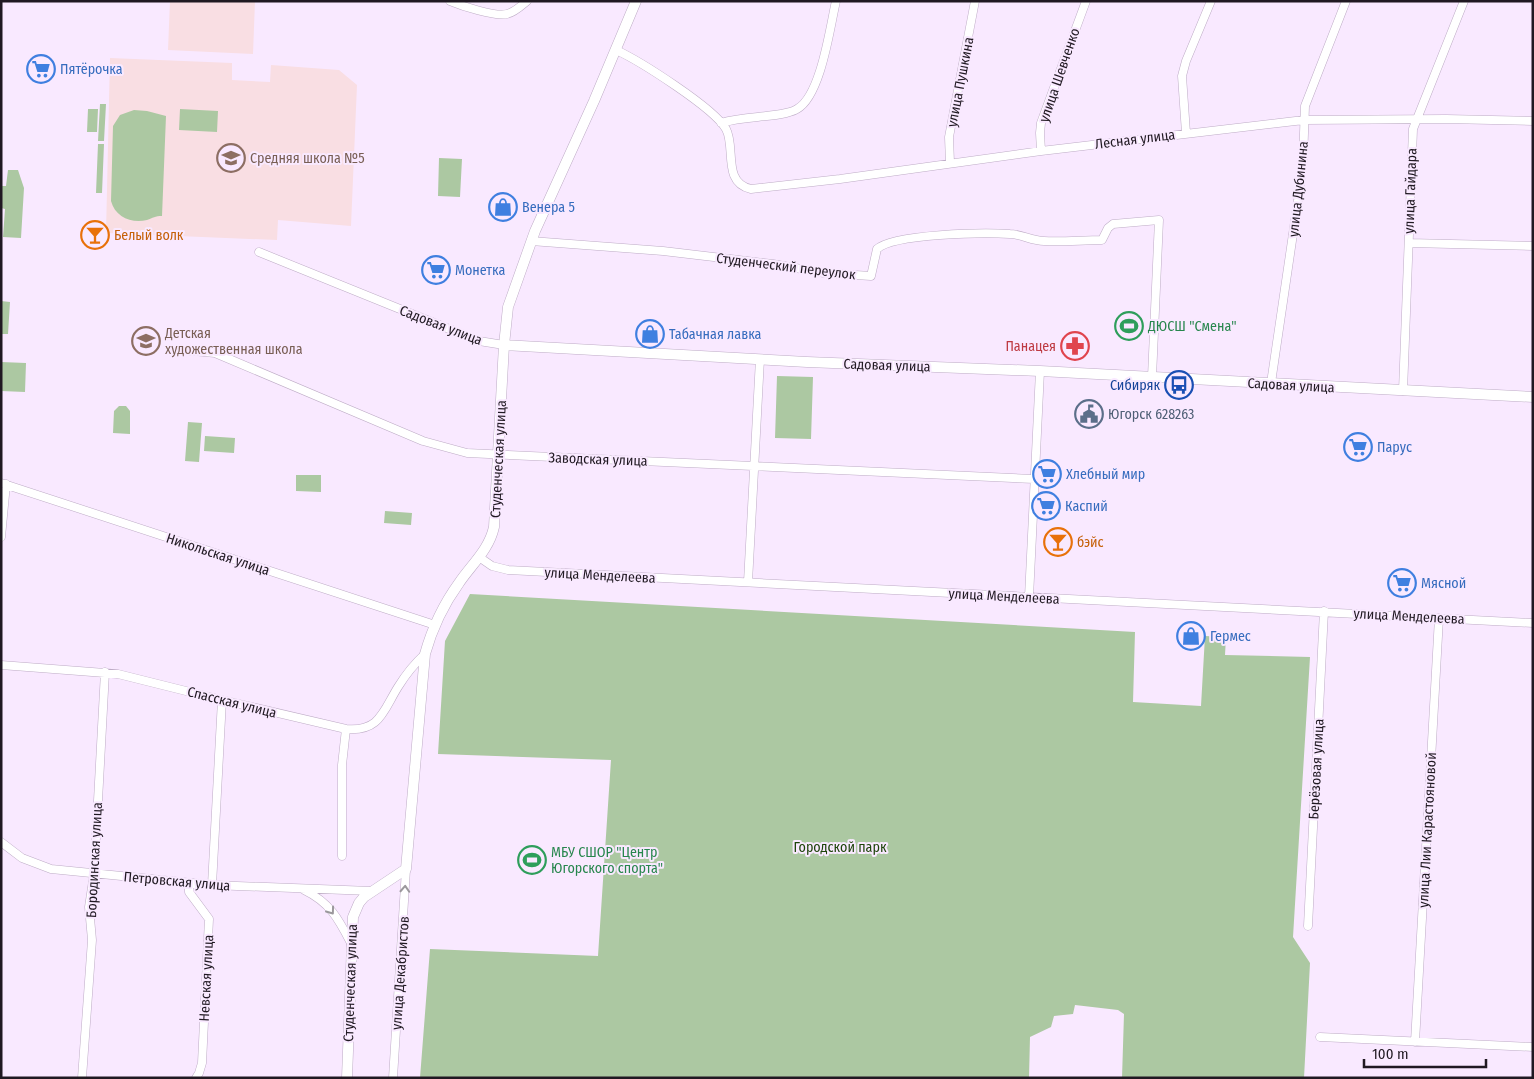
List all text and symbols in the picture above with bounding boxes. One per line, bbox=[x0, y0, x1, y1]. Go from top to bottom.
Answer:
street label: улица Шевченко bbox=[1035, 26, 1084, 125]
street label: улица Пушкина bbox=[943, 35, 978, 129]
supermarket icon: Пятёрочка bbox=[26, 54, 56, 84]
place label: Пятёрочка bbox=[60, 61, 123, 78]
street label: Лесная улица bbox=[1094, 126, 1176, 153]
street label: улица Дубинина bbox=[1285, 140, 1312, 238]
school or university icon: Средняя школа №5 bbox=[216, 143, 246, 173]
street label: улица Гайдара bbox=[1401, 148, 1420, 234]
place label: Средняя школа №5 bbox=[250, 150, 365, 167]
shop icon: Венера 5 bbox=[488, 192, 518, 222]
place label: Венера 5 bbox=[522, 199, 575, 216]
bar icon: Белый волк bbox=[80, 220, 110, 250]
place label: Белый волк bbox=[114, 227, 184, 244]
street label: Студенческий переулок bbox=[715, 250, 857, 284]
supermarket icon: Монетка bbox=[421, 255, 451, 285]
place label: Монетка bbox=[455, 262, 505, 279]
street label: Садовая улица bbox=[397, 302, 485, 349]
sports icon: ДЮСШ "Смена" bbox=[1114, 311, 1144, 341]
place label: ДЮСШ "Смена" bbox=[1147, 318, 1236, 335]
shop icon: Табачная лавка bbox=[635, 319, 665, 349]
place label: Детская художественная школа bbox=[164, 325, 303, 358]
school or university icon: Детская художественная школа bbox=[131, 326, 161, 356]
place label: Табачная лавка bbox=[669, 326, 762, 343]
pharmacy icon: Панацея bbox=[1060, 331, 1090, 361]
place label: Панацея bbox=[1005, 338, 1056, 355]
street label: Садовая улица bbox=[843, 355, 931, 376]
bus stop icon: Сибиряк bbox=[1164, 370, 1194, 400]
street label: Садовая улица bbox=[1247, 375, 1335, 396]
place label: Сибиряк bbox=[1110, 377, 1160, 394]
public building icon: Югорск 628263 bbox=[1074, 399, 1104, 429]
street label: Студенческая улица bbox=[487, 400, 510, 518]
place label: Югорск 628263 bbox=[1108, 406, 1194, 423]
supermarket icon: Парус bbox=[1343, 432, 1373, 462]
place label: Парус bbox=[1377, 439, 1412, 456]
street label: Заводская улица bbox=[548, 449, 648, 470]
supermarket icon: Хлебный мир bbox=[1032, 459, 1062, 489]
place label: Хлебный мир bbox=[1066, 466, 1145, 483]
supermarket icon: Каспий bbox=[1031, 491, 1061, 521]
place label: Каспий bbox=[1065, 498, 1108, 515]
bar icon: бэйс bbox=[1043, 527, 1073, 557]
street label: Никольская улица bbox=[164, 530, 272, 579]
place label: бэйс bbox=[1077, 534, 1104, 551]
street label: улица Менделеева bbox=[544, 564, 656, 587]
supermarket icon: Мясной bbox=[1387, 568, 1417, 598]
place label: Мясной bbox=[1421, 575, 1466, 592]
street label: улица Менделеева bbox=[948, 585, 1060, 608]
street label: улица Менделеева bbox=[1353, 605, 1465, 628]
shop icon: Гермес bbox=[1176, 621, 1206, 651]
place label: Гермес bbox=[1210, 628, 1251, 645]
street label: Спасская улица bbox=[185, 683, 278, 722]
street label: Берёзовая улица bbox=[1305, 718, 1328, 820]
street label: улица Лии Карастояновой bbox=[1415, 752, 1440, 908]
street label: Бородинская улица bbox=[83, 802, 106, 918]
park label: Городской парк bbox=[793, 839, 887, 856]
place label: МБУ СШОР "Центр Югорского спорта" bbox=[551, 844, 663, 877]
sports icon: МБУ СШОР "Центр Югорского спорта" bbox=[517, 845, 547, 875]
street label: Петровская улица bbox=[123, 868, 231, 895]
one-way arrow bbox=[400, 885, 411, 893]
one-way arrow bbox=[326, 905, 334, 914]
street label: улица Декабристов bbox=[388, 915, 413, 1031]
street label: Студенческая улица bbox=[340, 924, 361, 1042]
street label: Невская улица bbox=[196, 934, 217, 1022]
scale bar bbox=[1364, 1036, 1486, 1068]
text: 100 m bbox=[1372, 1045, 1409, 1063]

